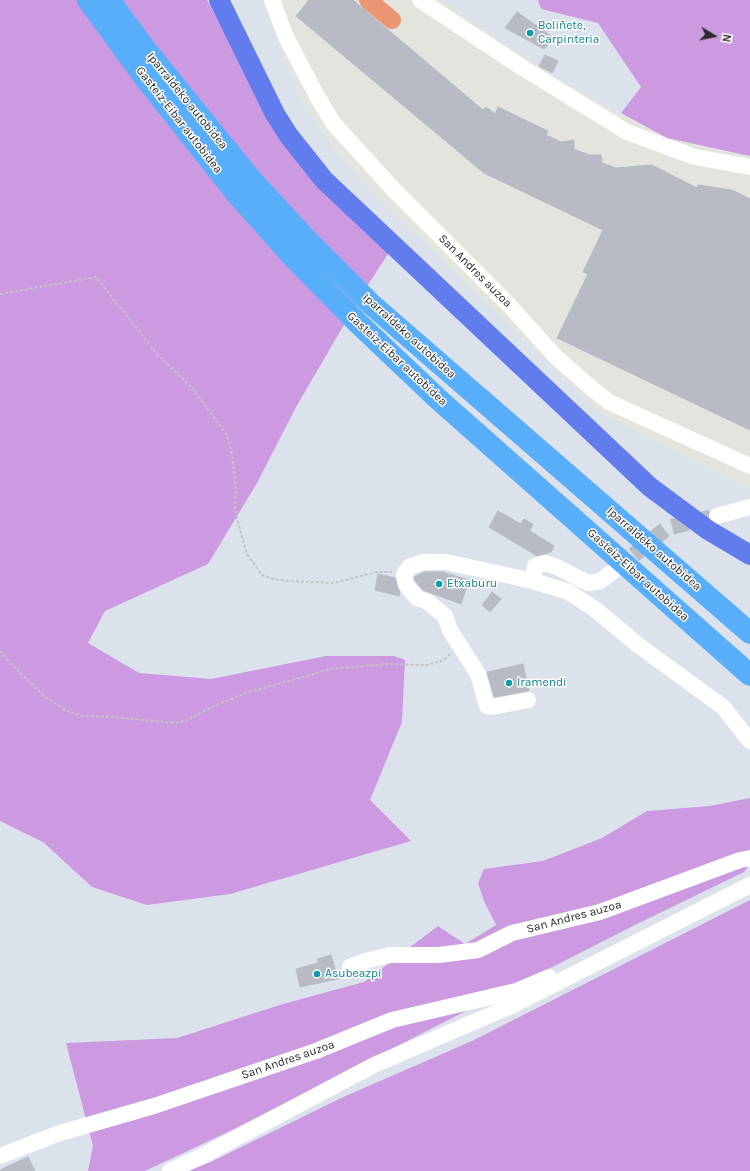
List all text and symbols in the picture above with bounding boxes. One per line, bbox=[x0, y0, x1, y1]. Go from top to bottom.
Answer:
north arrow bbox=[694, 16, 734, 56]
place label: Boliñete, Carpinteria bbox=[538, 19, 599, 47]
marker: Boliñete, Carpinteria bbox=[525, 28, 535, 38]
text: N bbox=[719, 33, 733, 43]
street label: Iparraldeko autobidea bbox=[143, 50, 231, 152]
street label: Gasteiz-Eibar autobidea bbox=[133, 64, 225, 176]
street label: San Andres auzoa bbox=[435, 231, 515, 311]
street label: Iparraldeko autobidea bbox=[359, 290, 459, 382]
street label: Gasteiz-Eibar autobidea bbox=[344, 309, 450, 409]
street label: Iparraldeko autobidea bbox=[604, 504, 704, 594]
street label: Gasteiz-Eibar autobidea bbox=[584, 526, 692, 624]
place label: Etxaburu bbox=[447, 577, 497, 591]
marker: Etxaburu bbox=[434, 579, 444, 589]
place label: Iramendi bbox=[517, 676, 567, 690]
marker: Iramendi bbox=[504, 678, 514, 688]
street label: San Andres auzoa bbox=[525, 897, 623, 937]
place label: Asubeazpi bbox=[325, 967, 382, 981]
marker: Asubeazpi bbox=[312, 969, 322, 979]
street label: San Andres auzoa bbox=[240, 1037, 336, 1083]

